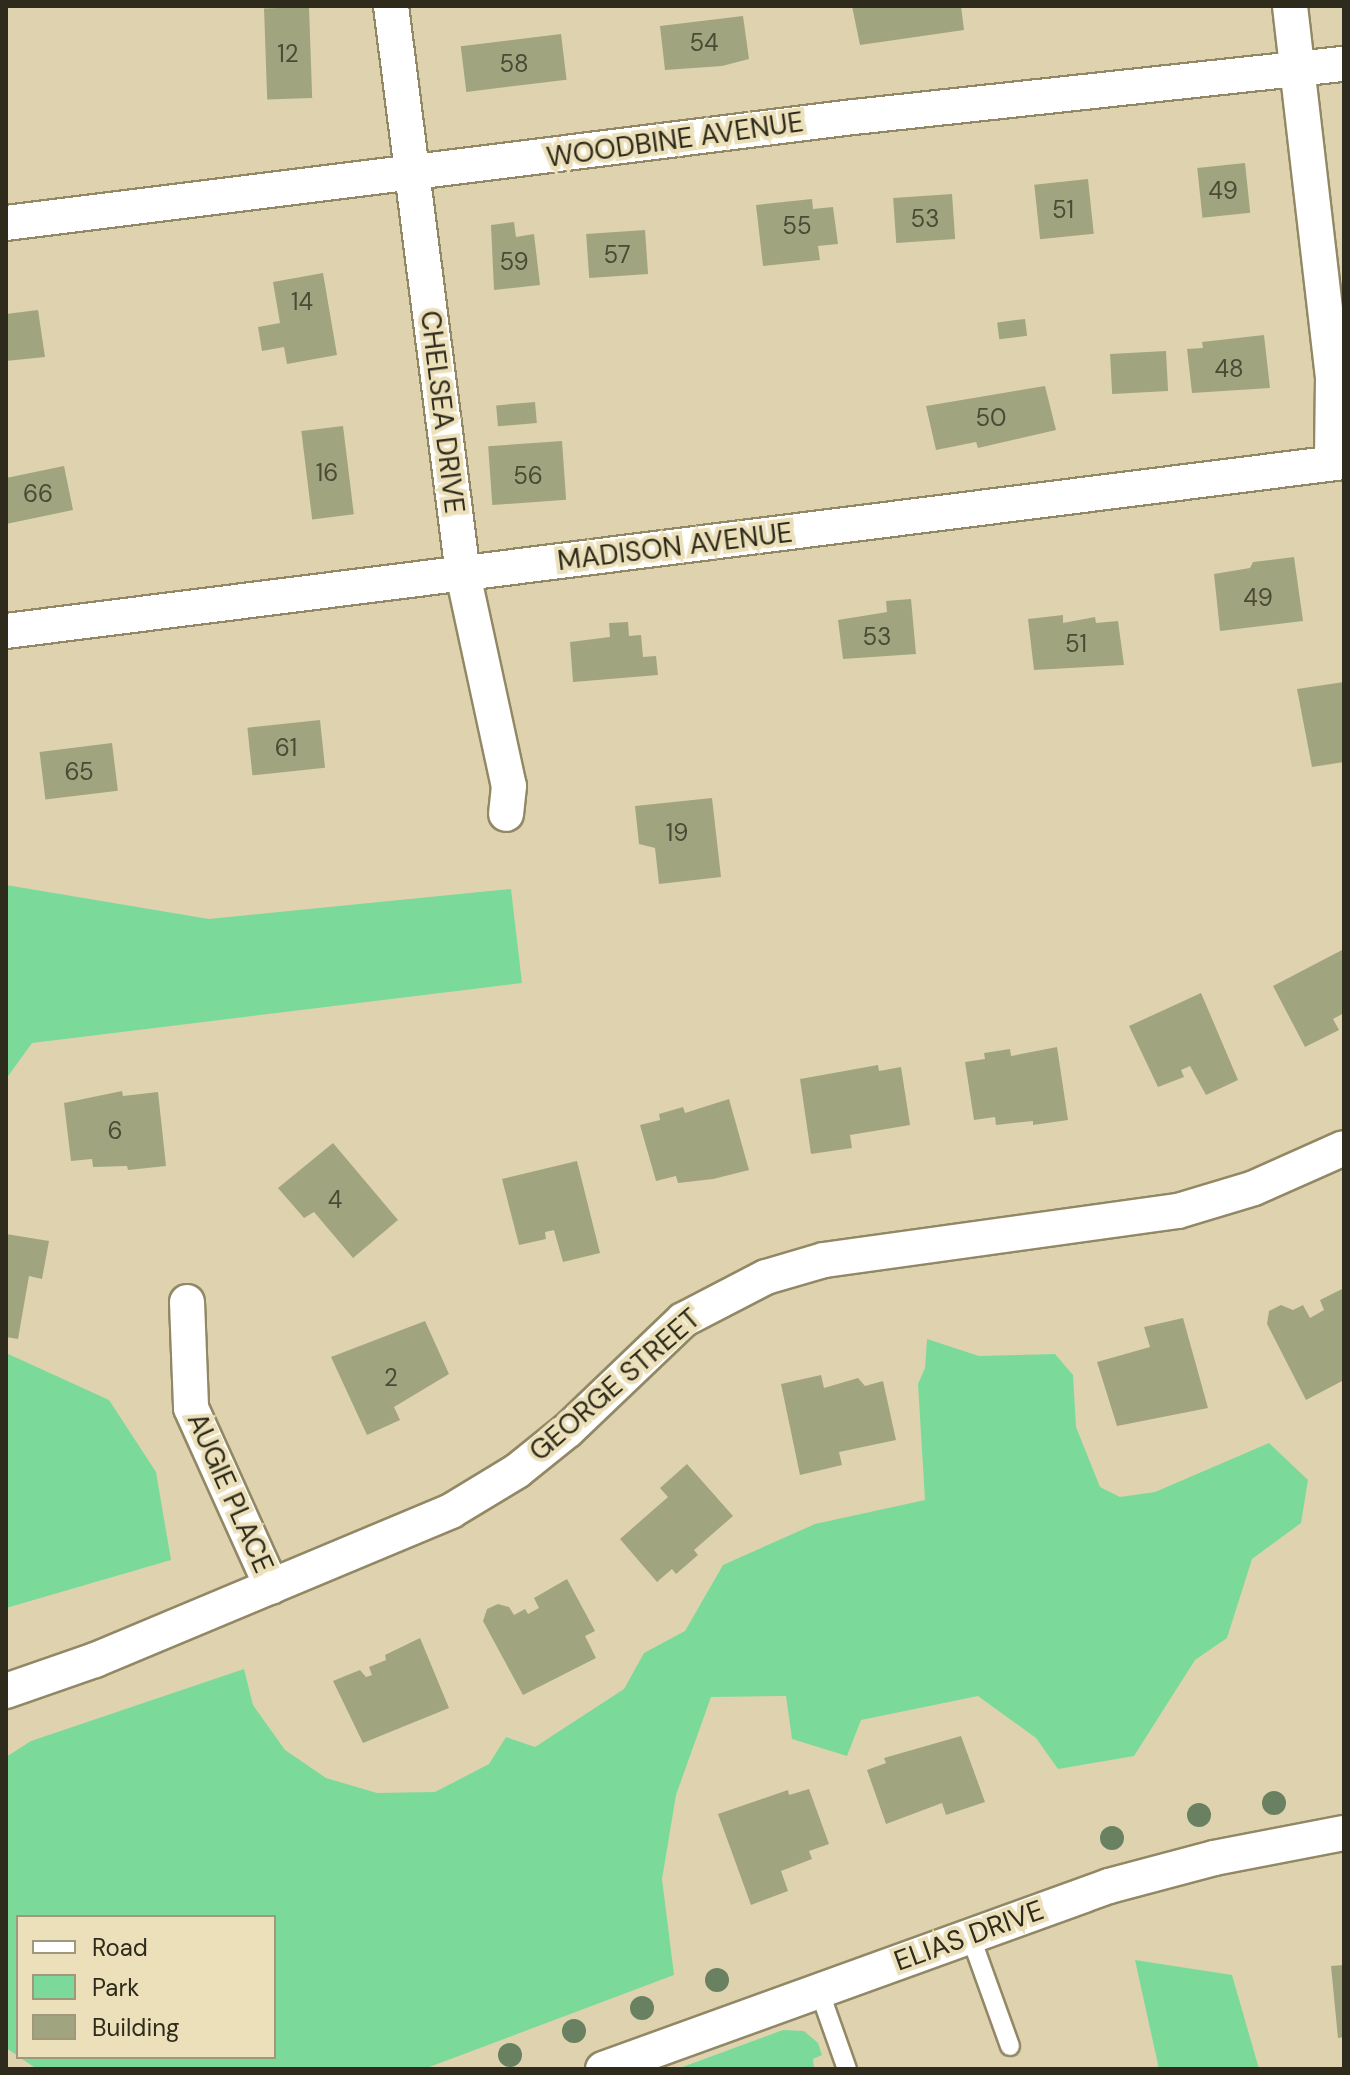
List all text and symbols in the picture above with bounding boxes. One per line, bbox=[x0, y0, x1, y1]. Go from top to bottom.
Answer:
house number: 54 bbox=[689, 29, 719, 57]
house number: 12 bbox=[277, 40, 299, 68]
house number: 58 bbox=[499, 50, 529, 78]
street label: WOODBINE AVENUE bbox=[544, 105, 806, 175]
house number: 49 bbox=[1208, 177, 1238, 205]
house number: 51 bbox=[1052, 196, 1074, 224]
house number: 53 bbox=[911, 205, 939, 233]
house number: 55 bbox=[782, 212, 812, 240]
house number: 57 bbox=[603, 241, 631, 269]
house number: 59 bbox=[499, 248, 529, 276]
house number: 14 bbox=[291, 288, 313, 316]
street label: CHELSEA DRIVE bbox=[413, 309, 471, 515]
house number: 48 bbox=[1214, 355, 1244, 383]
house number: 50 bbox=[975, 404, 1007, 432]
house number: 16 bbox=[316, 459, 338, 487]
house number: 56 bbox=[513, 462, 543, 490]
house number: 66 bbox=[23, 480, 53, 508]
street label: MADISON AVENUE bbox=[556, 516, 794, 578]
house number: 49 bbox=[1243, 584, 1273, 612]
house number: 53 bbox=[863, 623, 891, 651]
house number: 51 bbox=[1065, 630, 1087, 658]
house number: 61 bbox=[275, 734, 297, 762]
house number: 65 bbox=[64, 758, 94, 786]
house number: 19 bbox=[666, 819, 688, 847]
house number: 6 bbox=[107, 1117, 123, 1145]
house number: 4 bbox=[328, 1186, 342, 1214]
street label: GEORGE STREET bbox=[523, 1302, 707, 1468]
house number: 2 bbox=[384, 1364, 398, 1392]
street label: AUGIE PLACE bbox=[180, 1408, 280, 1578]
street label: ELIAS DRIVE bbox=[890, 1893, 1048, 1979]
legend bbox=[16, 1915, 276, 2059]
text: Road bbox=[92, 1932, 148, 1963]
text: Park bbox=[92, 1972, 139, 2003]
text: Building bbox=[92, 2012, 179, 2043]

